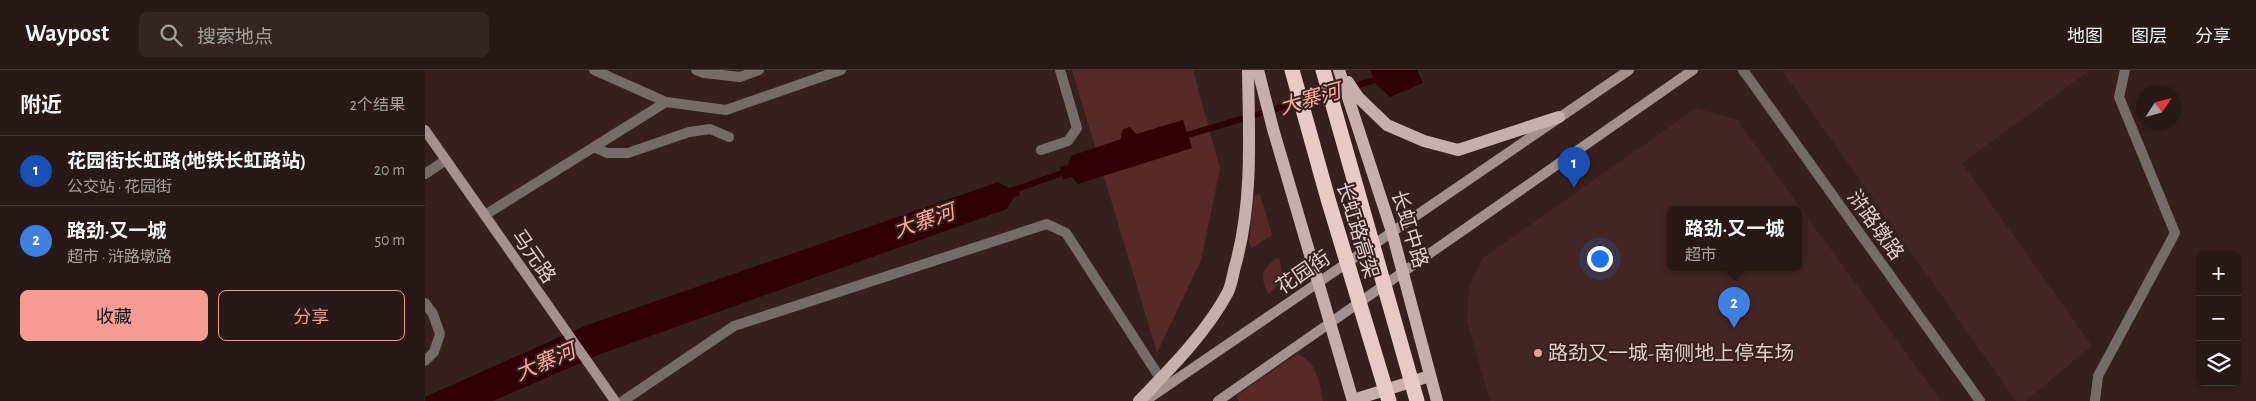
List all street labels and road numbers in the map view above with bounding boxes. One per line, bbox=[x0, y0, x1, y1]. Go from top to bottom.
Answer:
street label: 长虹路高架 bbox=[1333, 179, 1383, 281]
street label: 浒路墩路 bbox=[1844, 187, 1908, 264]
street label: 长虹中路 bbox=[1388, 188, 1431, 270]
street label: 马元路 bbox=[508, 226, 559, 287]
street label: 花园街 bbox=[1273, 247, 1334, 298]

